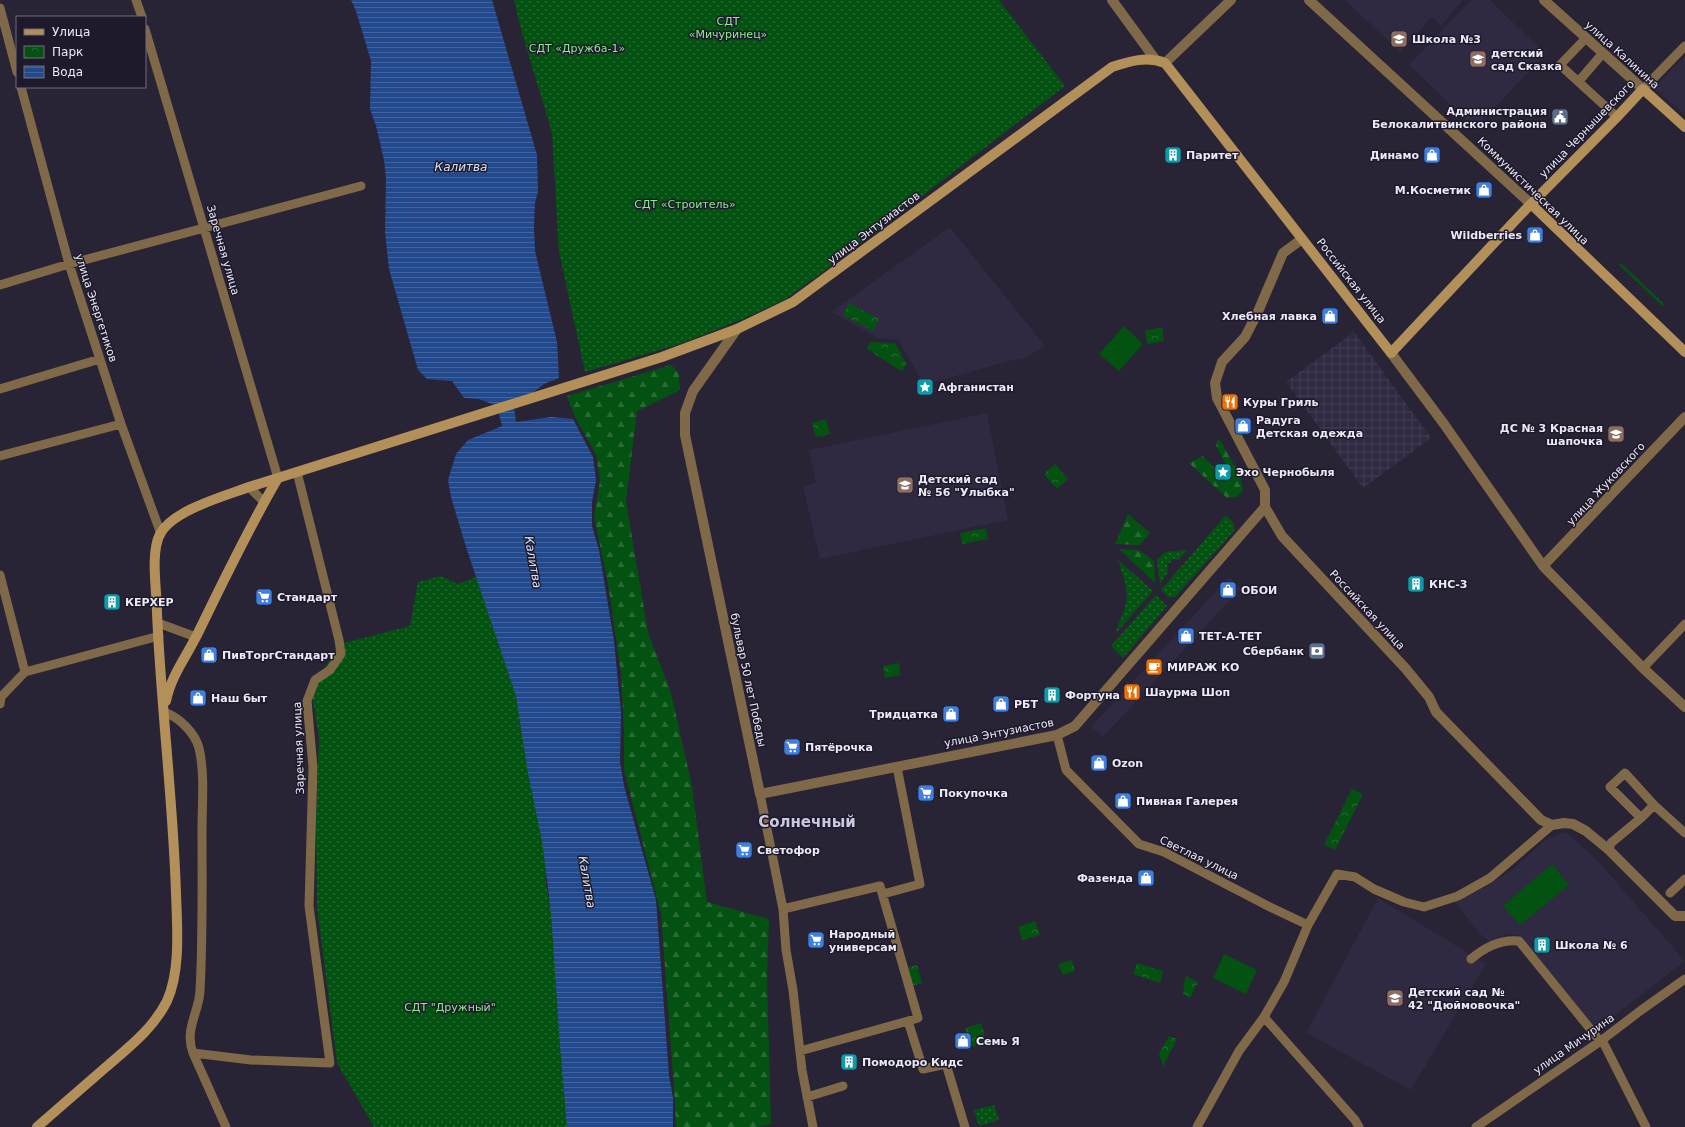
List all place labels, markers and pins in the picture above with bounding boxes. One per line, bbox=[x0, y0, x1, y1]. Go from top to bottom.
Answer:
school or university icon: Школа №3 bbox=[1389, 29, 1409, 49]
place label: Школа №3 bbox=[1412, 33, 1481, 46]
place label: детский сад Сказка bbox=[1491, 47, 1562, 73]
school or university icon: детский сад Сказка bbox=[1468, 49, 1488, 69]
place label: Администрация Белокалитвинского района bbox=[1372, 105, 1547, 131]
public building icon: Администрация Белокалитвинского района bbox=[1550, 107, 1570, 127]
building icon: Паритет bbox=[1163, 145, 1183, 165]
shop icon: Динамо bbox=[1422, 145, 1442, 165]
place label: Паритет bbox=[1186, 149, 1239, 162]
place label: Динамо bbox=[1370, 149, 1419, 162]
shop icon: М.Косметик bbox=[1474, 180, 1494, 200]
place label: М.Косметик bbox=[1395, 184, 1472, 197]
shop icon: Wildberries bbox=[1525, 225, 1545, 245]
place label: Wildberries bbox=[1450, 229, 1522, 242]
shop icon: Хлебная лавка bbox=[1320, 306, 1340, 326]
place label: Хлебная лавка bbox=[1222, 310, 1317, 323]
place icon: Афганистан bbox=[915, 377, 935, 397]
place label: Афганистан bbox=[938, 381, 1014, 394]
restaurant icon: Куры Гриль bbox=[1220, 392, 1240, 412]
place label: Куры Гриль bbox=[1243, 396, 1318, 409]
place label: Радуга Детская одежда bbox=[1256, 414, 1363, 440]
shop icon: Радуга Детская одежда bbox=[1233, 416, 1253, 436]
place label: ДС № 3 Красная шапочка bbox=[1500, 422, 1603, 448]
school or university icon: ДС № 3 Красная шапочка bbox=[1606, 424, 1626, 444]
place icon: Эхо Чернобыля bbox=[1213, 462, 1233, 482]
place label: Эхо Чернобыля bbox=[1236, 466, 1335, 479]
place label: Детский сад № 56 "Улыбка" bbox=[918, 473, 1015, 499]
school or university icon: Детский сад № 56 "Улыбка" bbox=[895, 475, 915, 495]
building icon: КНС-3 bbox=[1406, 574, 1426, 594]
place label: КНС-3 bbox=[1429, 578, 1468, 591]
shop icon: ОБОИ bbox=[1218, 580, 1238, 600]
place label: ОБОИ bbox=[1241, 584, 1277, 597]
supermarket icon: Стандарт bbox=[254, 587, 274, 607]
place label: Стандарт bbox=[277, 591, 338, 604]
building icon: КЕРХЕР bbox=[102, 592, 122, 612]
place label: КЕРХЕР bbox=[125, 596, 174, 609]
shop icon: ТЕТ-А-ТЕТ bbox=[1176, 626, 1196, 646]
place label: ТЕТ-А-ТЕТ bbox=[1199, 630, 1262, 643]
bank icon: Сбербанк bbox=[1307, 641, 1327, 661]
shop icon: ПивТоргСтандарт bbox=[199, 645, 219, 665]
place label: Сбербанк bbox=[1243, 645, 1305, 658]
place label: ПивТоргСтандарт bbox=[222, 649, 335, 662]
cafe icon: МИРАЖ КО bbox=[1144, 657, 1164, 677]
place label: МИРАЖ КО bbox=[1167, 661, 1239, 674]
restaurant icon: Шаурма Шоп bbox=[1122, 682, 1142, 702]
building icon: Фортуна bbox=[1042, 685, 1062, 705]
place label: Шаурма Шоп bbox=[1145, 686, 1230, 699]
shop icon: Наш быт bbox=[188, 688, 208, 708]
place label: Фортуна bbox=[1065, 689, 1120, 702]
place label: Наш быт bbox=[211, 692, 268, 705]
shop icon: РБТ bbox=[991, 694, 1011, 714]
place label: РБТ bbox=[1014, 698, 1038, 711]
shop icon: Тридцатка bbox=[941, 704, 961, 724]
place label: Тридцатка bbox=[869, 708, 938, 721]
supermarket icon: Пятёрочка bbox=[782, 737, 802, 757]
place label: Пятёрочка bbox=[805, 741, 873, 754]
shop icon: Ozon bbox=[1089, 753, 1109, 773]
place label: Ozon bbox=[1112, 757, 1143, 770]
supermarket icon: Покупочка bbox=[916, 783, 936, 803]
place label: Покупочка bbox=[939, 787, 1008, 800]
shop icon: Пивная Галерея bbox=[1113, 791, 1133, 811]
place label: Пивная Галерея bbox=[1136, 795, 1238, 808]
supermarket icon: Светофор bbox=[734, 840, 754, 860]
place label: Светофор bbox=[757, 844, 820, 857]
shop icon: Фазенда bbox=[1136, 868, 1156, 888]
place label: Фазенда bbox=[1077, 872, 1133, 885]
place label: Народный универсам bbox=[829, 928, 897, 954]
supermarket icon: Народный универсам bbox=[806, 930, 826, 950]
building icon: Школа № 6 bbox=[1532, 935, 1552, 955]
place label: Школа № 6 bbox=[1555, 939, 1628, 952]
place label: Детский сад № 42 "Дюймовочка" bbox=[1408, 986, 1520, 1012]
school or university icon: Детский сад № 42 "Дюймовочка" bbox=[1385, 988, 1405, 1008]
shop icon: Семь Я bbox=[953, 1031, 973, 1051]
place label: Семь Я bbox=[976, 1035, 1020, 1048]
building icon: Помодоро Кидс bbox=[839, 1052, 859, 1072]
place label: Помодоро Кидс bbox=[862, 1056, 963, 1069]

